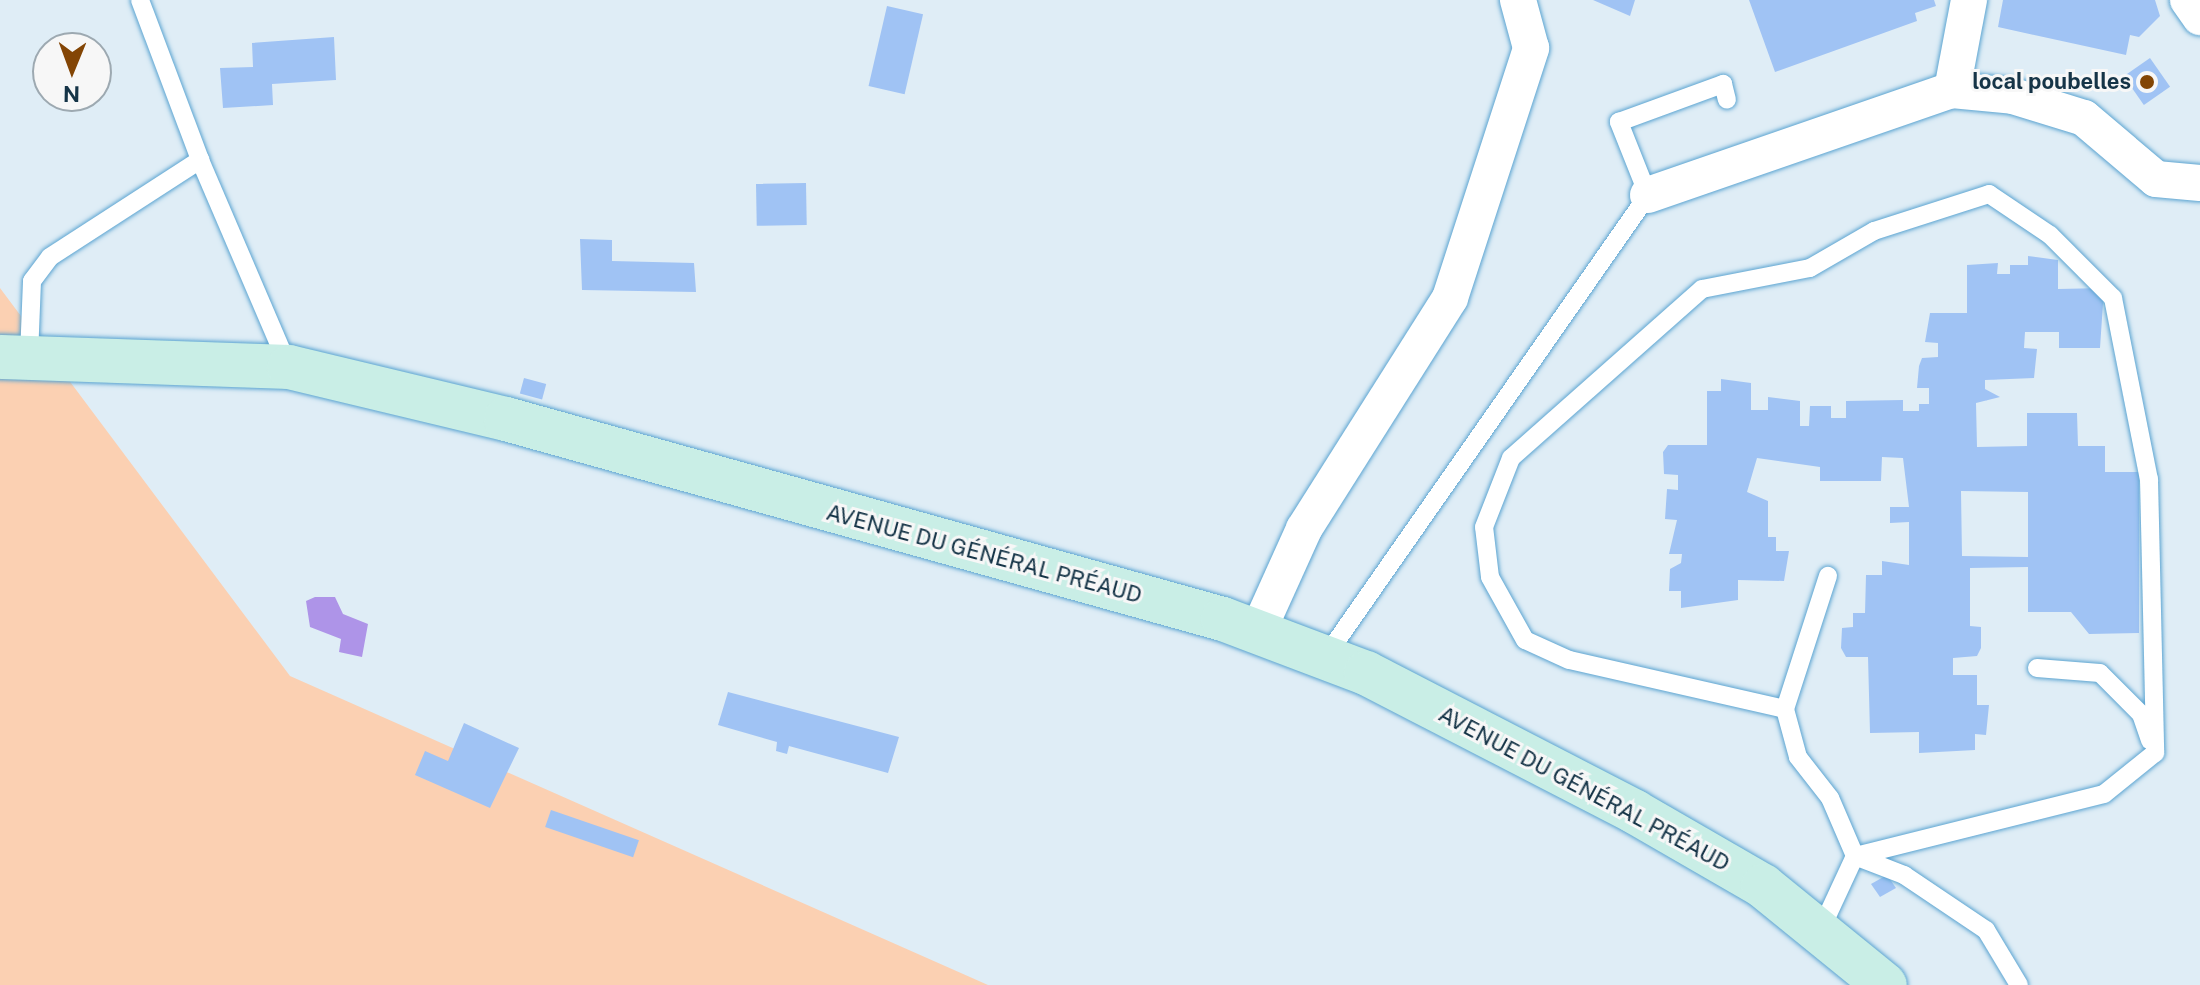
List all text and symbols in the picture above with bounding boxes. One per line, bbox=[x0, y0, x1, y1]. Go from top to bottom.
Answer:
north arrow bbox=[32, 32, 112, 112]
place label: local poubelles bbox=[1972, 69, 2131, 95]
marker: local poubelles bbox=[2138, 73, 2156, 91]
text: N bbox=[63, 81, 80, 107]
street label: AVENUE DU GÉNÉRAL PRÉAUD bbox=[823, 499, 1145, 609]
street label: AVENUE DU GÉNÉRAL PRÉAUD bbox=[1434, 701, 1734, 877]

